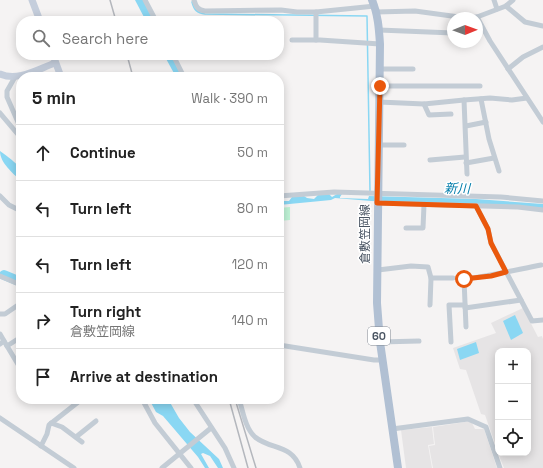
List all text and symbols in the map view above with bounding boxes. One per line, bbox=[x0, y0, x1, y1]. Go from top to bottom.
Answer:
north arrow bbox=[447, 12, 483, 48]
search box bbox=[16, 16, 284, 60]
icon: search bbox=[30, 27, 52, 49]
text: Search here bbox=[62, 29, 148, 48]
route end bbox=[371, 77, 389, 95]
text: 5 min bbox=[32, 87, 76, 109]
text: Walk · 390 m bbox=[191, 90, 268, 107]
icon: ahead bbox=[32, 142, 54, 164]
text: Continue bbox=[70, 143, 136, 162]
text: 50 m bbox=[237, 144, 268, 161]
water label: 新川 bbox=[444, 180, 472, 197]
icon: left bbox=[32, 198, 54, 220]
text: Turn left bbox=[70, 199, 132, 218]
text: 80 m bbox=[237, 200, 268, 217]
street label: 倉敷笠岡線 bbox=[357, 204, 373, 264]
icon: left bbox=[32, 254, 54, 276]
text: Turn left bbox=[70, 255, 132, 274]
text: 120 m bbox=[232, 256, 268, 273]
route start bbox=[455, 270, 473, 288]
text: Turn right bbox=[70, 302, 141, 321]
icon: right bbox=[32, 310, 54, 332]
text: 140 m bbox=[232, 312, 268, 329]
text: 倉敷笠岡線 bbox=[70, 323, 135, 340]
road number: 60 bbox=[368, 327, 390, 345]
map controls bbox=[495, 348, 531, 456]
button: + bbox=[495, 348, 531, 384]
icon: arrive bbox=[32, 366, 54, 388]
text: Arrive at destination bbox=[70, 367, 218, 386]
button: − bbox=[495, 384, 531, 420]
button: locate bbox=[495, 420, 531, 456]

